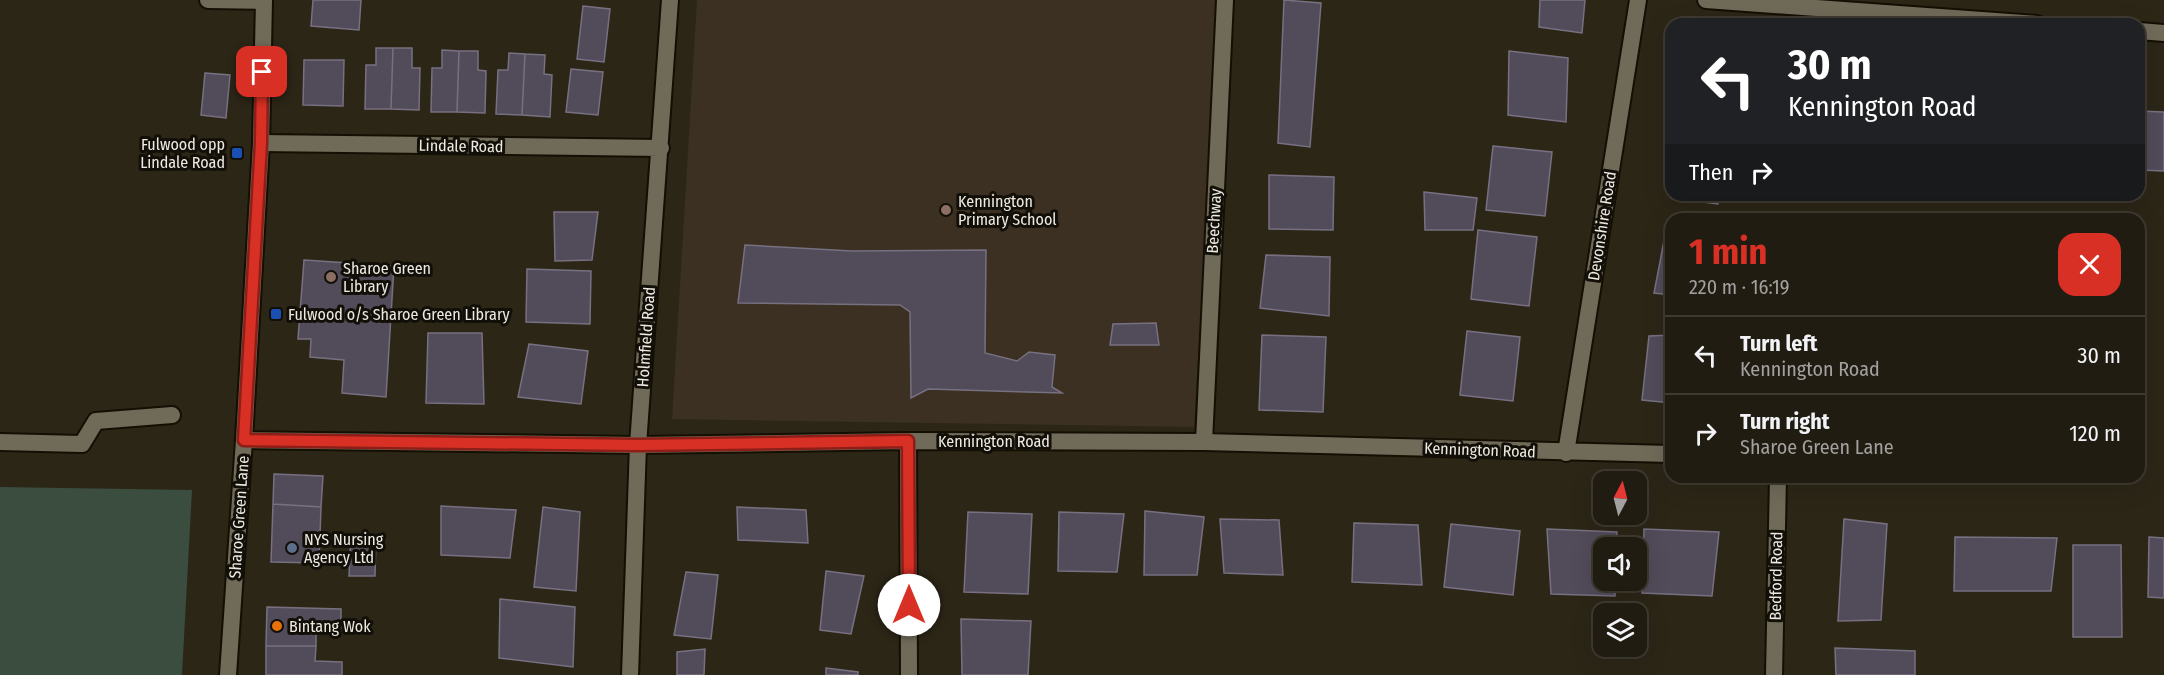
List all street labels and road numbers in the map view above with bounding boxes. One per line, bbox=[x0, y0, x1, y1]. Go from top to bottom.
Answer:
street label: Lindale Road bbox=[418, 136, 504, 156]
street label: Devonshire Road bbox=[1584, 170, 1620, 282]
street label: Beechway bbox=[1203, 187, 1225, 254]
street label: Holmfield Road bbox=[633, 286, 659, 388]
street label: Kennington Road bbox=[938, 432, 1050, 451]
street label: Kennington Road bbox=[1424, 439, 1536, 461]
street label: Sharoe Green Lane bbox=[225, 455, 253, 579]
street label: Bedford Road bbox=[1766, 531, 1786, 621]

